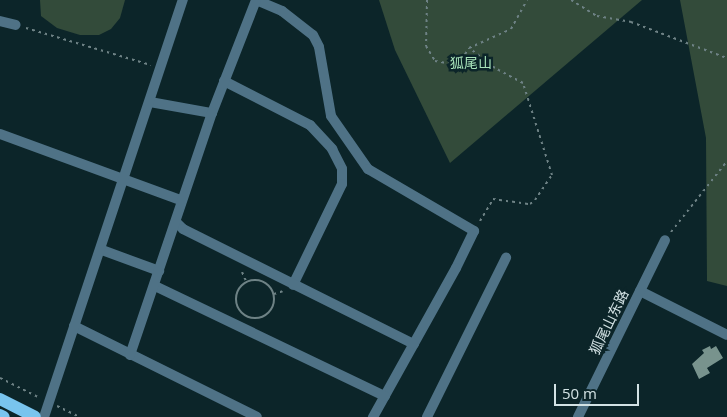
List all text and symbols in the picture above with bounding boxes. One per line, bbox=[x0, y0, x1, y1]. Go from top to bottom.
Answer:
park label: 狐尾山 bbox=[450, 55, 492, 71]
street label: 狐尾山东路 bbox=[586, 287, 632, 357]
scale bar bbox=[557, 374, 642, 406]
text: 50 m bbox=[562, 383, 597, 403]

